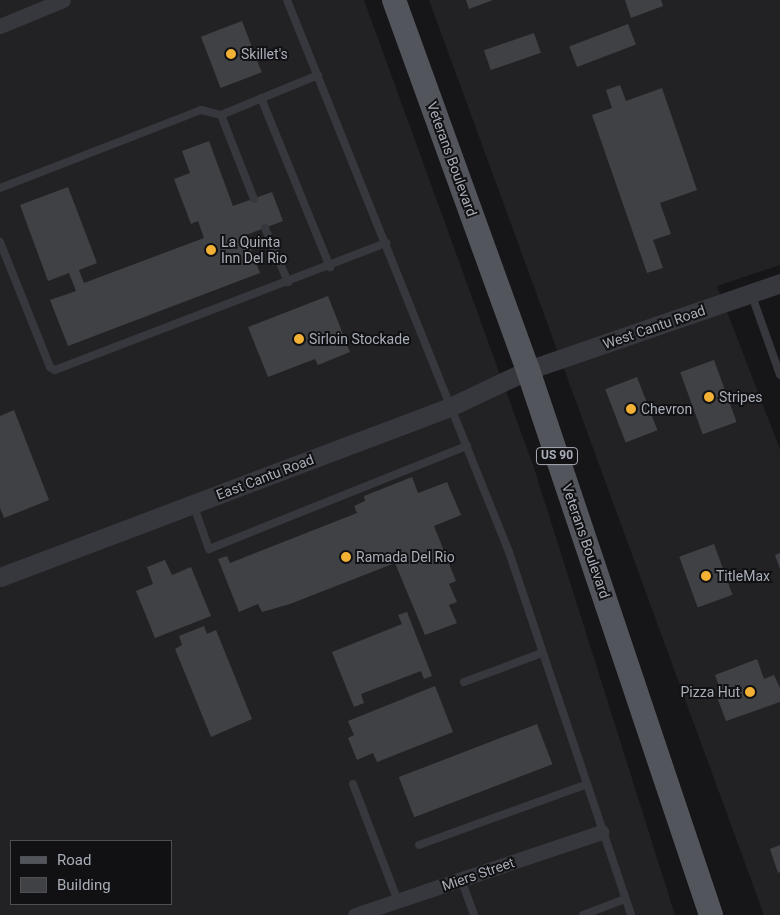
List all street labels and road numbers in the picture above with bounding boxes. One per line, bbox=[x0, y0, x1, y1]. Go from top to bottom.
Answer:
street label: Veterans Boulevard bbox=[423, 99, 481, 219]
street label: West Cantu Road bbox=[601, 302, 707, 352]
road number: US 90 bbox=[536, 446, 578, 466]
street label: East Cantu Road bbox=[214, 451, 316, 503]
street label: Veterans Boulevard bbox=[558, 481, 614, 601]
street label: Miers Street bbox=[440, 854, 516, 894]

